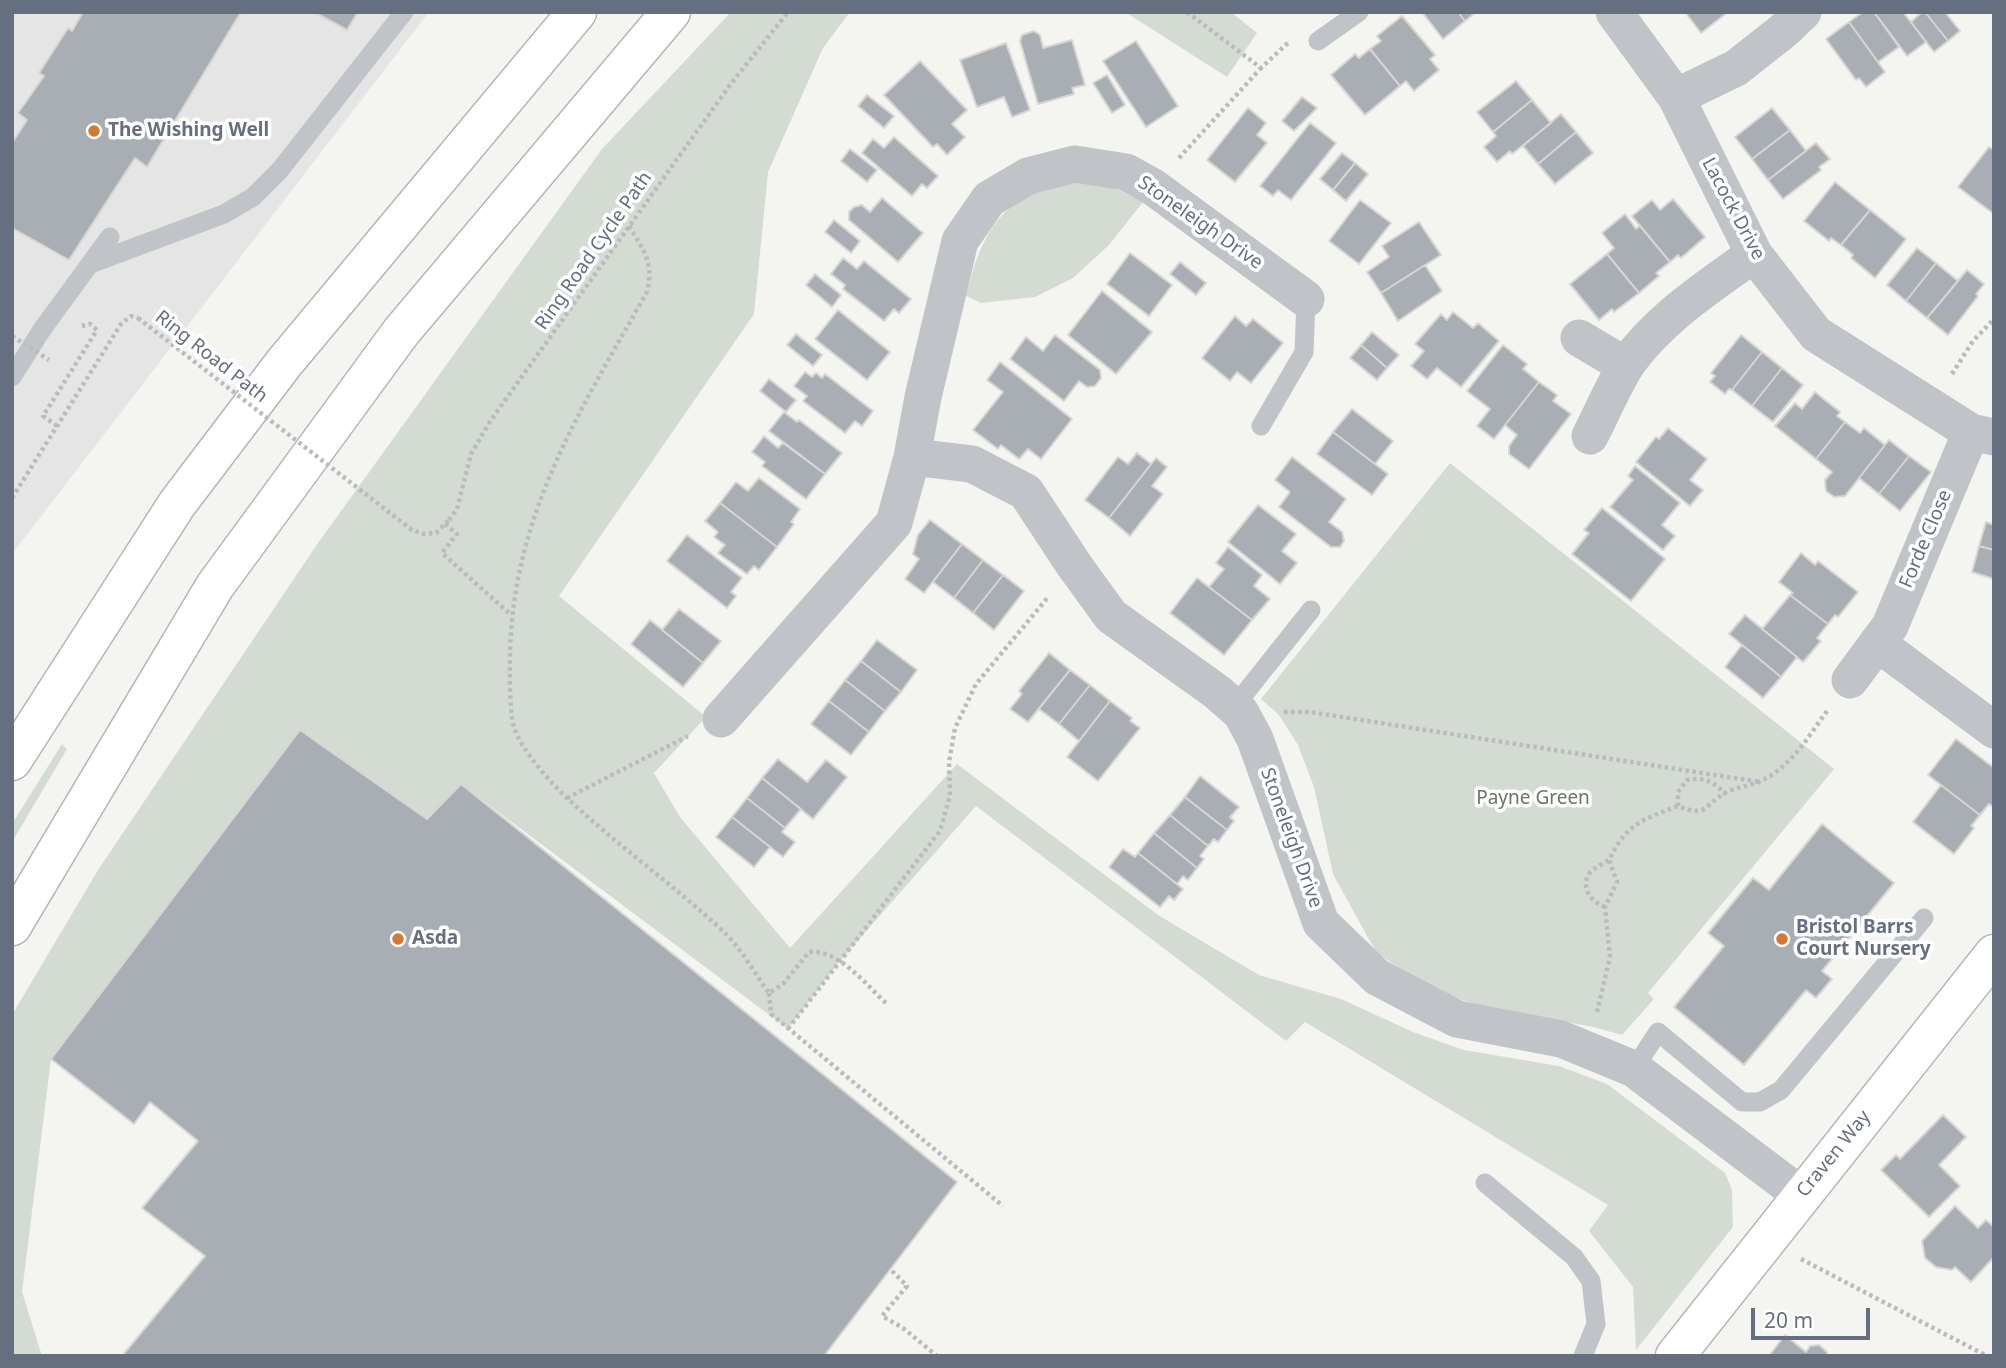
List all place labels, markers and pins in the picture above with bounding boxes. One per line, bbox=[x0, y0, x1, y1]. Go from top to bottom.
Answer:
place label: The Wishing Well bbox=[108, 120, 269, 142]
marker: The Wishing Well bbox=[86, 123, 102, 139]
place label: Bristol Barrs Court Nursery bbox=[1796, 917, 1931, 961]
place label: Asda bbox=[412, 928, 458, 950]
marker: Asda bbox=[390, 931, 406, 947]
marker: Bristol Barrs Court Nursery bbox=[1774, 931, 1790, 947]

